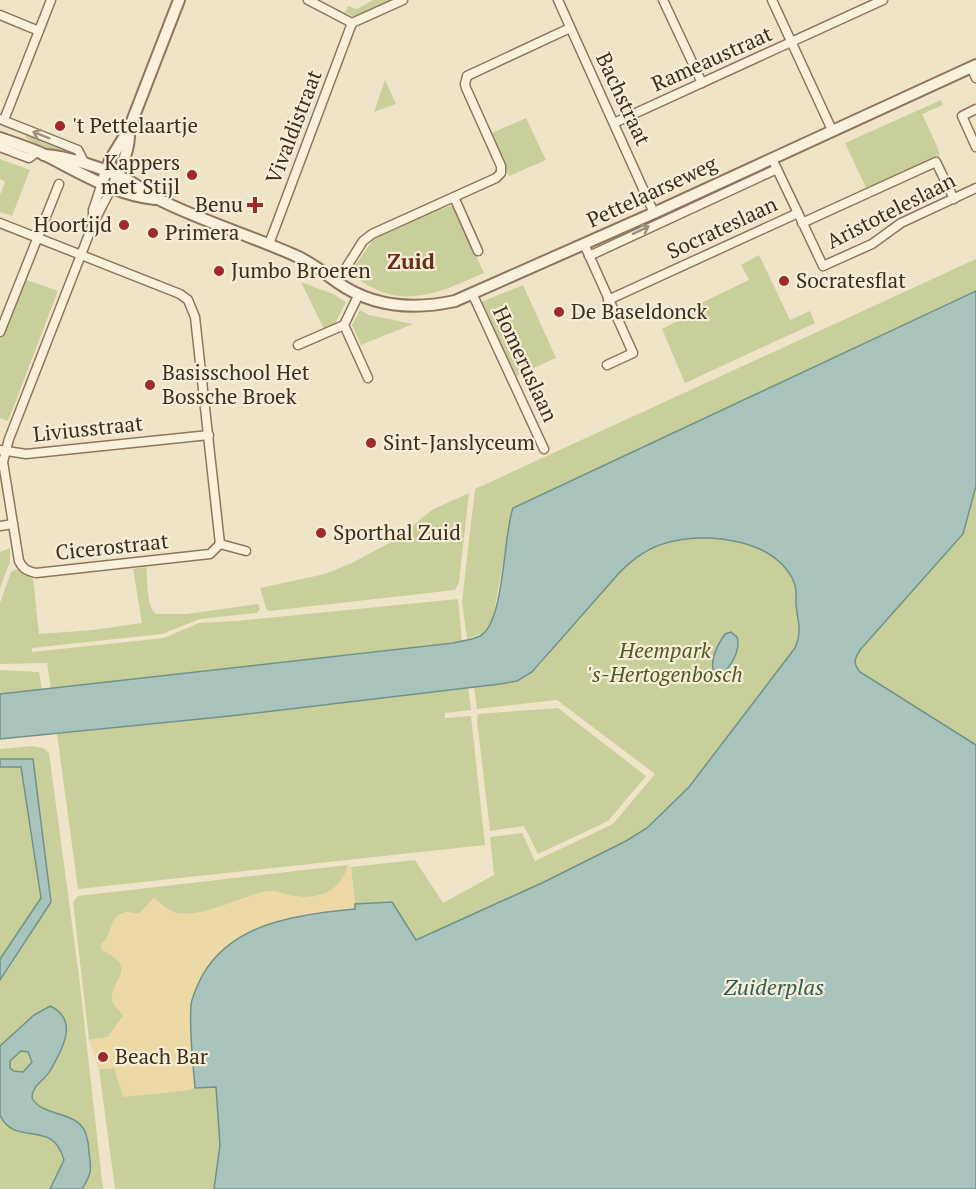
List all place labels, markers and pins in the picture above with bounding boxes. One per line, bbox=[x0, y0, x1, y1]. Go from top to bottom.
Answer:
place label: 't Pettelaartje bbox=[72, 111, 198, 139]
marker: 't Pettelaartje bbox=[53, 119, 67, 133]
place label: Kappers met Stijl bbox=[101, 148, 180, 200]
marker: Kappers met Stijl bbox=[185, 168, 199, 182]
place label: Benu bbox=[195, 190, 243, 218]
marker: Benu bbox=[248, 198, 262, 212]
place label: Hoortijd bbox=[34, 210, 112, 238]
marker: Hoortijd bbox=[117, 218, 131, 232]
place label: Primera bbox=[165, 218, 240, 246]
marker: Primera bbox=[146, 226, 160, 240]
place label: Jumbo Broeren bbox=[231, 256, 371, 284]
marker: Jumbo Broeren bbox=[212, 264, 226, 278]
place label: Socratesflat bbox=[796, 266, 906, 294]
marker: Socratesflat bbox=[777, 274, 791, 288]
place label: De Baseldonck bbox=[571, 297, 708, 325]
marker: De Baseldonck bbox=[552, 305, 566, 319]
place label: Basisschool Het Bossche Broek bbox=[162, 358, 310, 410]
marker: Basisschool Het Bossche Broek bbox=[143, 378, 157, 392]
place label: Sint-Janslyceum bbox=[383, 428, 535, 456]
marker: Sint-Janslyceum bbox=[364, 436, 378, 450]
place label: Sporthal Zuid bbox=[333, 518, 461, 546]
marker: Sporthal Zuid bbox=[314, 526, 328, 540]
place label: Beach Bar bbox=[115, 1042, 208, 1070]
marker: Beach Bar bbox=[96, 1050, 110, 1064]

